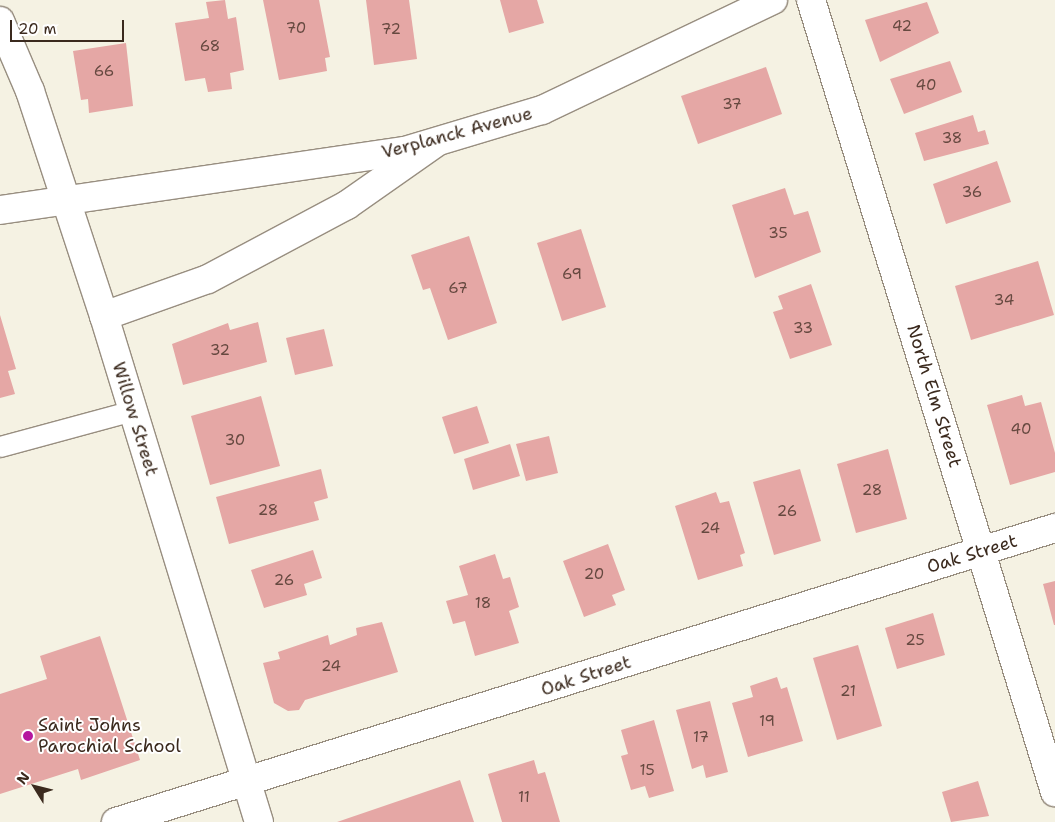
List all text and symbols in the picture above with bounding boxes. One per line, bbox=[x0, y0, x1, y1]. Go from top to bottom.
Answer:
scale bar bbox=[12, 10, 126, 42]
house number: 42 bbox=[892, 18, 912, 36]
text: 20 m bbox=[18, 19, 57, 39]
house number: 70 bbox=[286, 20, 306, 38]
house number: 72 bbox=[381, 21, 401, 39]
house number: 68 bbox=[200, 38, 220, 56]
house number: 66 bbox=[94, 63, 114, 81]
house number: 40 bbox=[916, 77, 936, 95]
house number: 37 bbox=[722, 96, 742, 114]
street label: Verplanck Avenue bbox=[379, 103, 535, 163]
house number: 38 bbox=[942, 130, 962, 148]
house number: 36 bbox=[962, 184, 982, 202]
house number: 35 bbox=[768, 225, 788, 243]
house number: 69 bbox=[562, 266, 582, 284]
house number: 67 bbox=[448, 280, 468, 298]
house number: 34 bbox=[994, 292, 1014, 310]
house number: 33 bbox=[793, 320, 813, 338]
street label: North Elm Street bbox=[902, 322, 966, 470]
house number: 32 bbox=[210, 342, 230, 360]
street label: Willow Street bbox=[107, 359, 163, 479]
house number: 40 bbox=[1011, 421, 1031, 439]
house number: 30 bbox=[225, 432, 245, 450]
house number: 28 bbox=[862, 482, 882, 500]
house number: 28 bbox=[258, 502, 278, 520]
house number: 26 bbox=[777, 503, 797, 521]
house number: 24 bbox=[700, 520, 720, 538]
street label: Oak Street bbox=[924, 530, 1020, 578]
house number: 20 bbox=[584, 566, 604, 584]
house number: 26 bbox=[274, 572, 294, 590]
house number: 18 bbox=[475, 595, 491, 613]
house number: 25 bbox=[905, 632, 925, 650]
street label: Oak Street bbox=[538, 651, 634, 701]
house number: 24 bbox=[321, 658, 341, 676]
house number: 21 bbox=[840, 683, 856, 701]
house number: 19 bbox=[759, 713, 775, 731]
place label: Saint Johns Parochial School bbox=[38, 715, 181, 758]
house number: 17 bbox=[693, 729, 709, 747]
marker: Saint Johns Parochial School bbox=[22, 730, 34, 742]
north arrow bbox=[10, 762, 60, 812]
house number: 15 bbox=[639, 762, 655, 780]
text: N bbox=[12, 768, 33, 788]
house number: 11 bbox=[518, 789, 530, 807]

